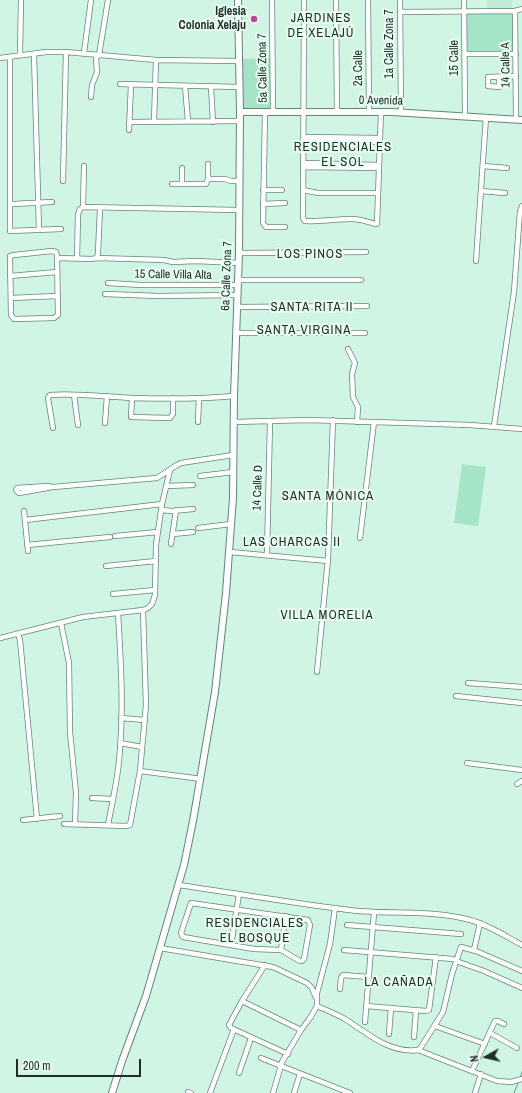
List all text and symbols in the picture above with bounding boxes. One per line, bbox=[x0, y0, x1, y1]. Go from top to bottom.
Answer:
place label: Iglesia Colonia Xelaju bbox=[179, 5, 246, 33]
street label: 1a Calle Zona 7 bbox=[383, 9, 397, 79]
district label: JARDINES DE XELAJÚ bbox=[287, 11, 355, 42]
marker: Iglesia Colonia Xelaju bbox=[249, 14, 259, 24]
street label: 5a Calle Zona 7 bbox=[255, 33, 271, 103]
street label: 15 Calle bbox=[448, 40, 462, 76]
street label: 14 Calle A bbox=[498, 42, 514, 88]
street label: 2a Calle bbox=[352, 50, 366, 86]
street label: 0 Avenida bbox=[359, 93, 403, 109]
district label: RESIDENCIALES EL SOL bbox=[294, 140, 392, 171]
street label: 6a Calle Zona 7 bbox=[219, 241, 235, 311]
district label: LOS PINOS bbox=[277, 247, 343, 263]
street label: 15 Calle Villa Alta bbox=[134, 267, 212, 283]
district label: SANTA RITA II bbox=[270, 300, 354, 316]
district label: SANTA VIRGINA bbox=[257, 323, 351, 339]
street label: 14 Calle D bbox=[250, 465, 266, 511]
district label: SANTA MÓNICA bbox=[282, 489, 374, 505]
district label: LAS CHARCAS II bbox=[243, 535, 341, 551]
district label: VILLA MORELIA bbox=[281, 608, 373, 624]
district label: RESIDENCIALES EL BOSQUE bbox=[206, 916, 304, 947]
district label: LA CAÑADA bbox=[364, 975, 434, 991]
north arrow bbox=[466, 1037, 506, 1077]
scale bar bbox=[18, 1051, 143, 1077]
text: N bbox=[467, 1054, 482, 1063]
text: 200 m bbox=[23, 1058, 50, 1074]

